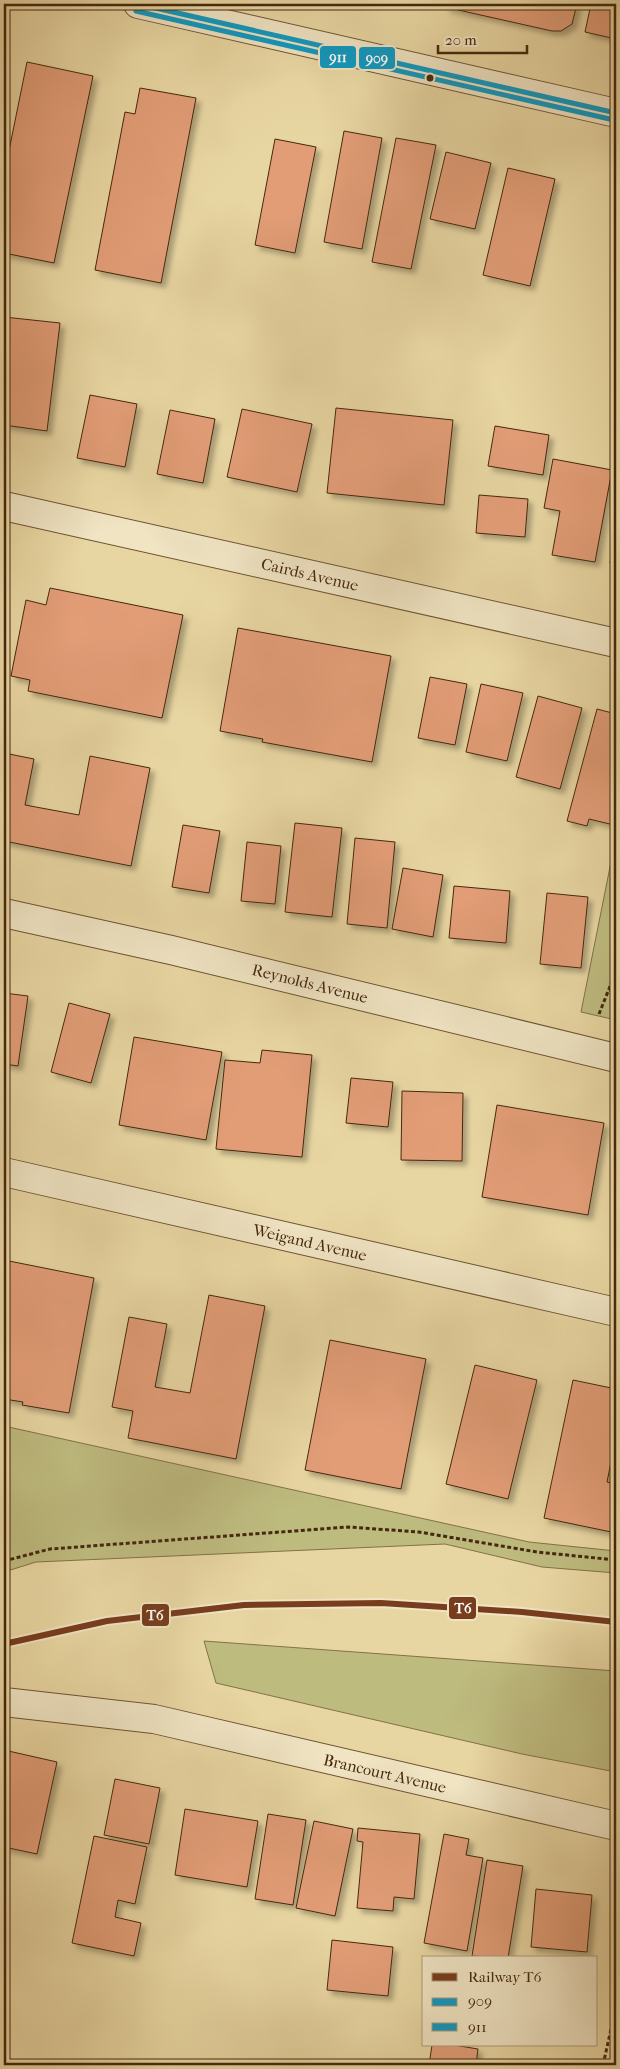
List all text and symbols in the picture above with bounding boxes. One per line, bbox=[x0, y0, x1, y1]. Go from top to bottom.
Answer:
scale bar bbox=[438, 22, 526, 54]
text: 20 m bbox=[445, 31, 477, 49]
line badge: 911 bbox=[319, 45, 357, 69]
line badge: 909 bbox=[358, 46, 396, 70]
text: 911 bbox=[328, 49, 347, 66]
text: 909 bbox=[365, 50, 388, 67]
unlabelled marker bbox=[425, 73, 435, 83]
street label: Cairds Avenue bbox=[259, 554, 360, 595]
street label: Reynolds Avenue bbox=[250, 960, 370, 1007]
street label: Weigand Avenue bbox=[250, 1220, 369, 1265]
line badge: T6 bbox=[448, 1596, 477, 1620]
text: T6 bbox=[453, 1600, 472, 1617]
line badge: T6 bbox=[141, 1603, 170, 1627]
text: T6 bbox=[145, 1607, 164, 1624]
street label: Brancourt Avenue bbox=[322, 1750, 448, 1797]
legend bbox=[422, 1956, 598, 2046]
text: Railway T6 bbox=[468, 1968, 542, 1986]
text: 909 bbox=[468, 1992, 492, 2010]
text: 911 bbox=[468, 2018, 487, 2036]

